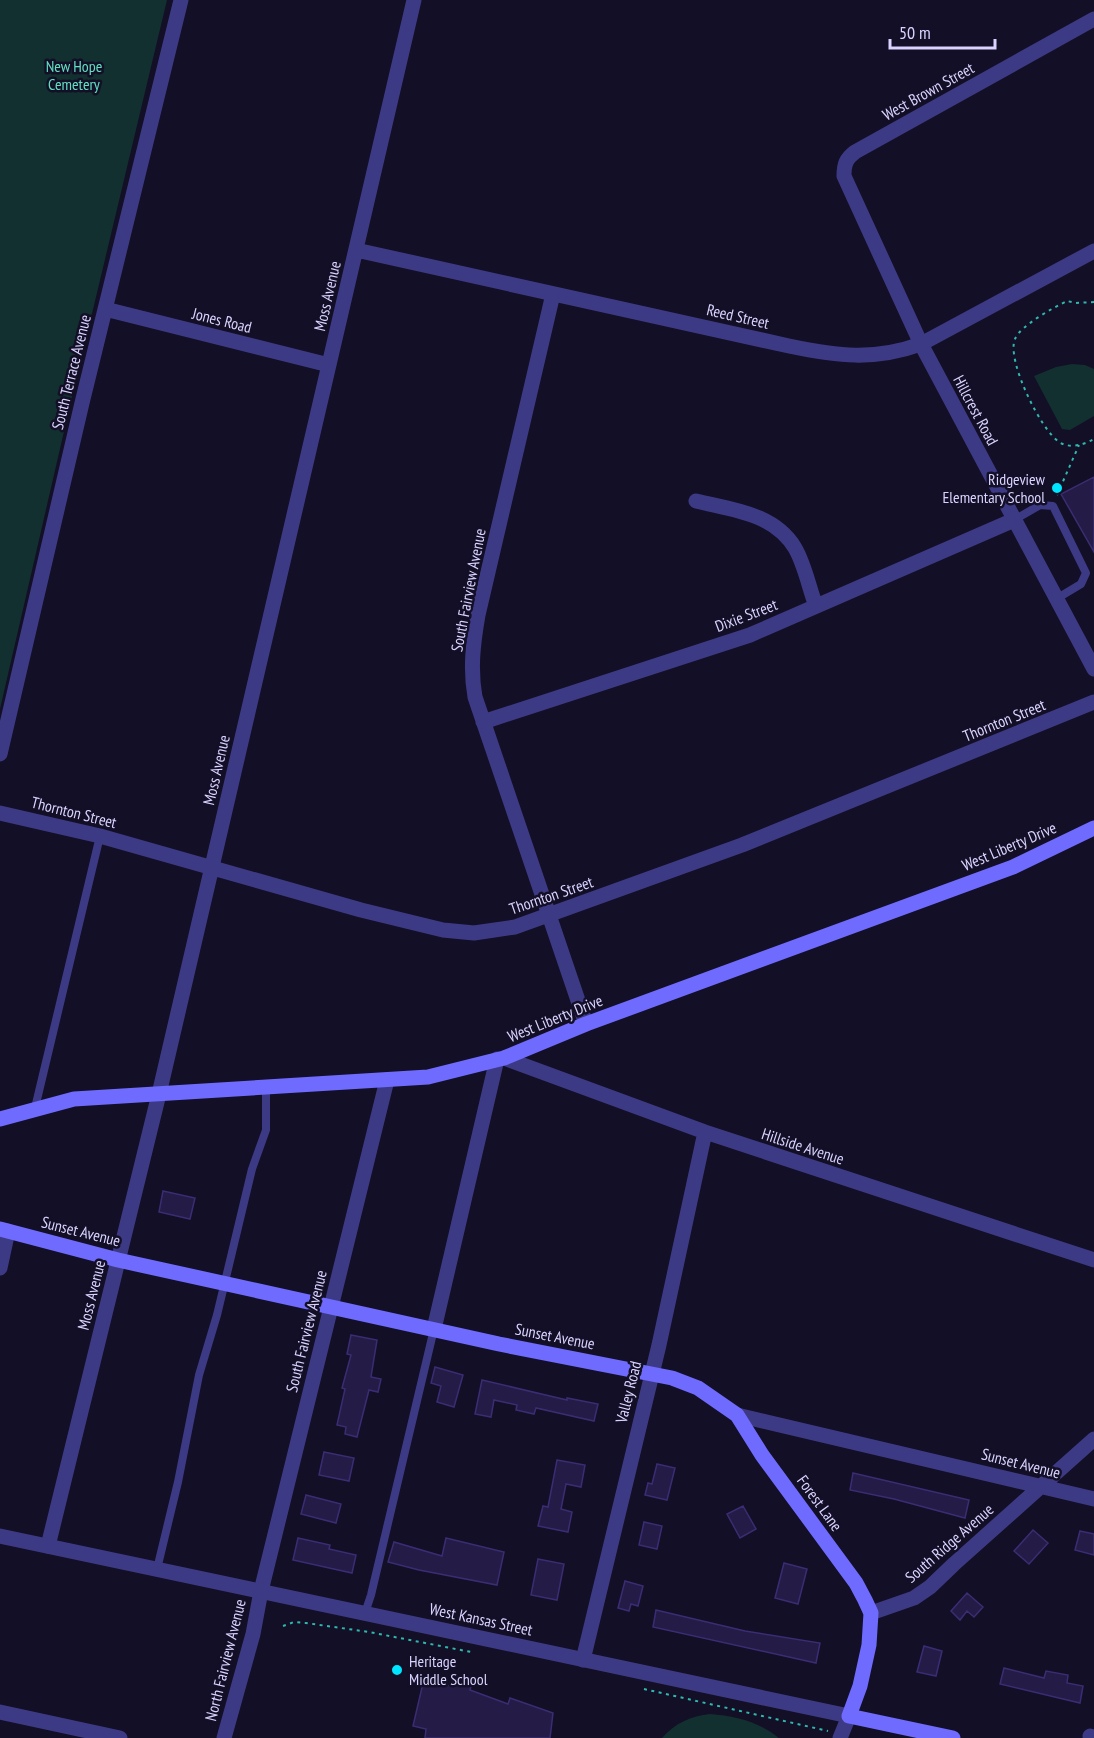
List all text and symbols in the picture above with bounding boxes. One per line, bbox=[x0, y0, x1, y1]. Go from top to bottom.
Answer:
scale bar bbox=[890, 12, 995, 50]
text: 50 m bbox=[899, 21, 931, 44]
park label: New Hope Cemetery bbox=[46, 56, 102, 94]
street label: West Brown Street bbox=[879, 57, 978, 124]
street label: Moss Avenue bbox=[309, 259, 345, 333]
street label: Reed Street bbox=[705, 299, 772, 333]
street label: Jones Road bbox=[189, 303, 254, 337]
street label: South Terrace Avenue bbox=[47, 312, 95, 432]
street label: Hillcrest Road bbox=[949, 371, 1003, 449]
place label: Ridgeview Elementary School bbox=[942, 469, 1046, 507]
marker: Ridgeview Elementary School bbox=[1050, 481, 1064, 495]
street label: South Fairview Avenue bbox=[446, 527, 490, 653]
street label: Dixie Street bbox=[712, 594, 781, 636]
street label: Thornton Street bbox=[960, 694, 1049, 746]
street label: Moss Avenue bbox=[198, 733, 234, 807]
street label: Thornton Street bbox=[29, 792, 119, 832]
street label: West Liberty Drive bbox=[959, 817, 1059, 875]
street label: Thornton Street bbox=[507, 871, 596, 919]
street label: West Liberty Drive bbox=[505, 990, 605, 1046]
street label: Hillside Avenue bbox=[759, 1123, 847, 1169]
street label: Sunset Avenue bbox=[39, 1212, 123, 1250]
street label: Moss Avenue bbox=[73, 1258, 109, 1332]
street label: South Fairview Avenue bbox=[281, 1268, 331, 1394]
street label: Sunset Avenue bbox=[514, 1318, 596, 1354]
street label: Valley Road bbox=[610, 1359, 645, 1426]
street label: Sunset Avenue bbox=[979, 1444, 1063, 1482]
street label: Forest Lane bbox=[793, 1471, 847, 1535]
street label: South Ridge Avenue bbox=[901, 1499, 997, 1587]
street label: North Fairview Avenue bbox=[200, 1597, 250, 1723]
street label: West Kansas Street bbox=[428, 1598, 535, 1640]
place label: Heritage Middle School bbox=[409, 1651, 488, 1689]
marker: Heritage Middle School bbox=[390, 1663, 404, 1677]

